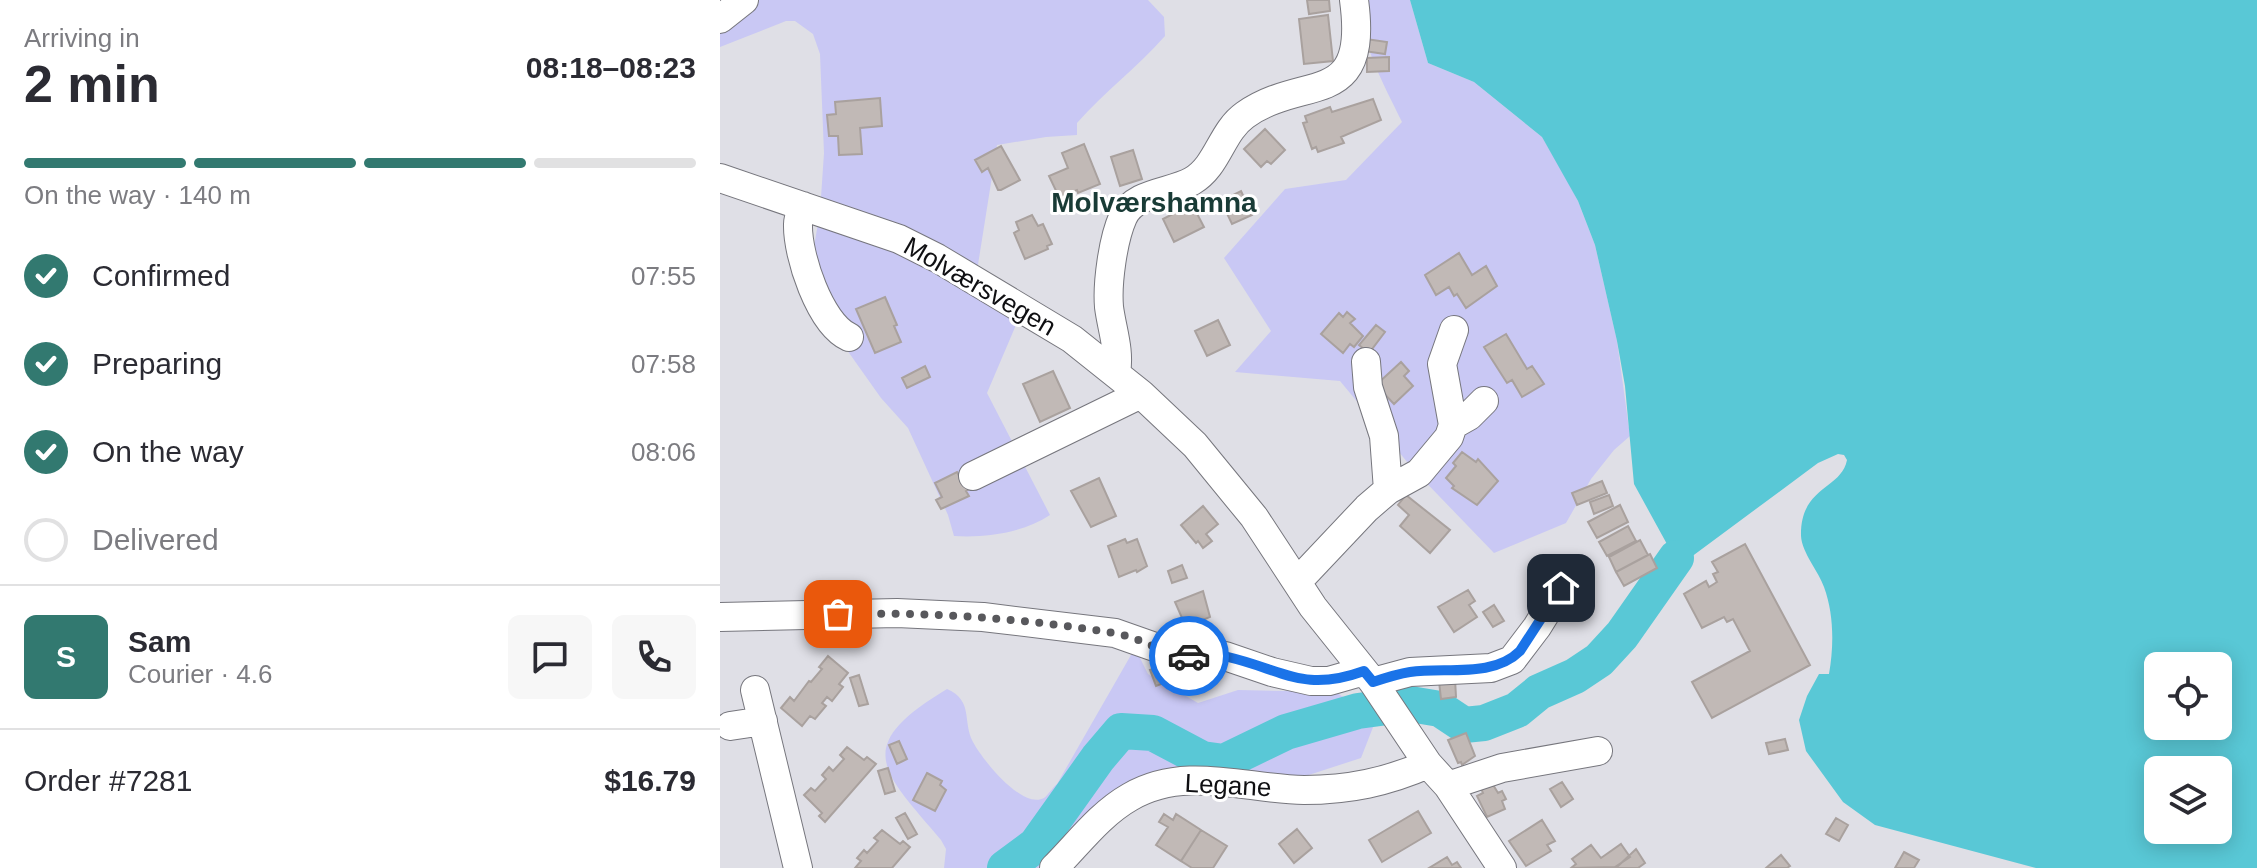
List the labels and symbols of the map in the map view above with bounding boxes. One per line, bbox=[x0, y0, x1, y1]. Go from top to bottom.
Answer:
district label: Molværshamna bbox=[1051, 187, 1257, 218]
street label: Molværsvegen bbox=[899, 230, 1061, 342]
pin bbox=[1527, 554, 1595, 622]
pin bbox=[804, 580, 872, 648]
courier bbox=[1149, 616, 1229, 696]
street label: Legane bbox=[1184, 768, 1272, 802]

